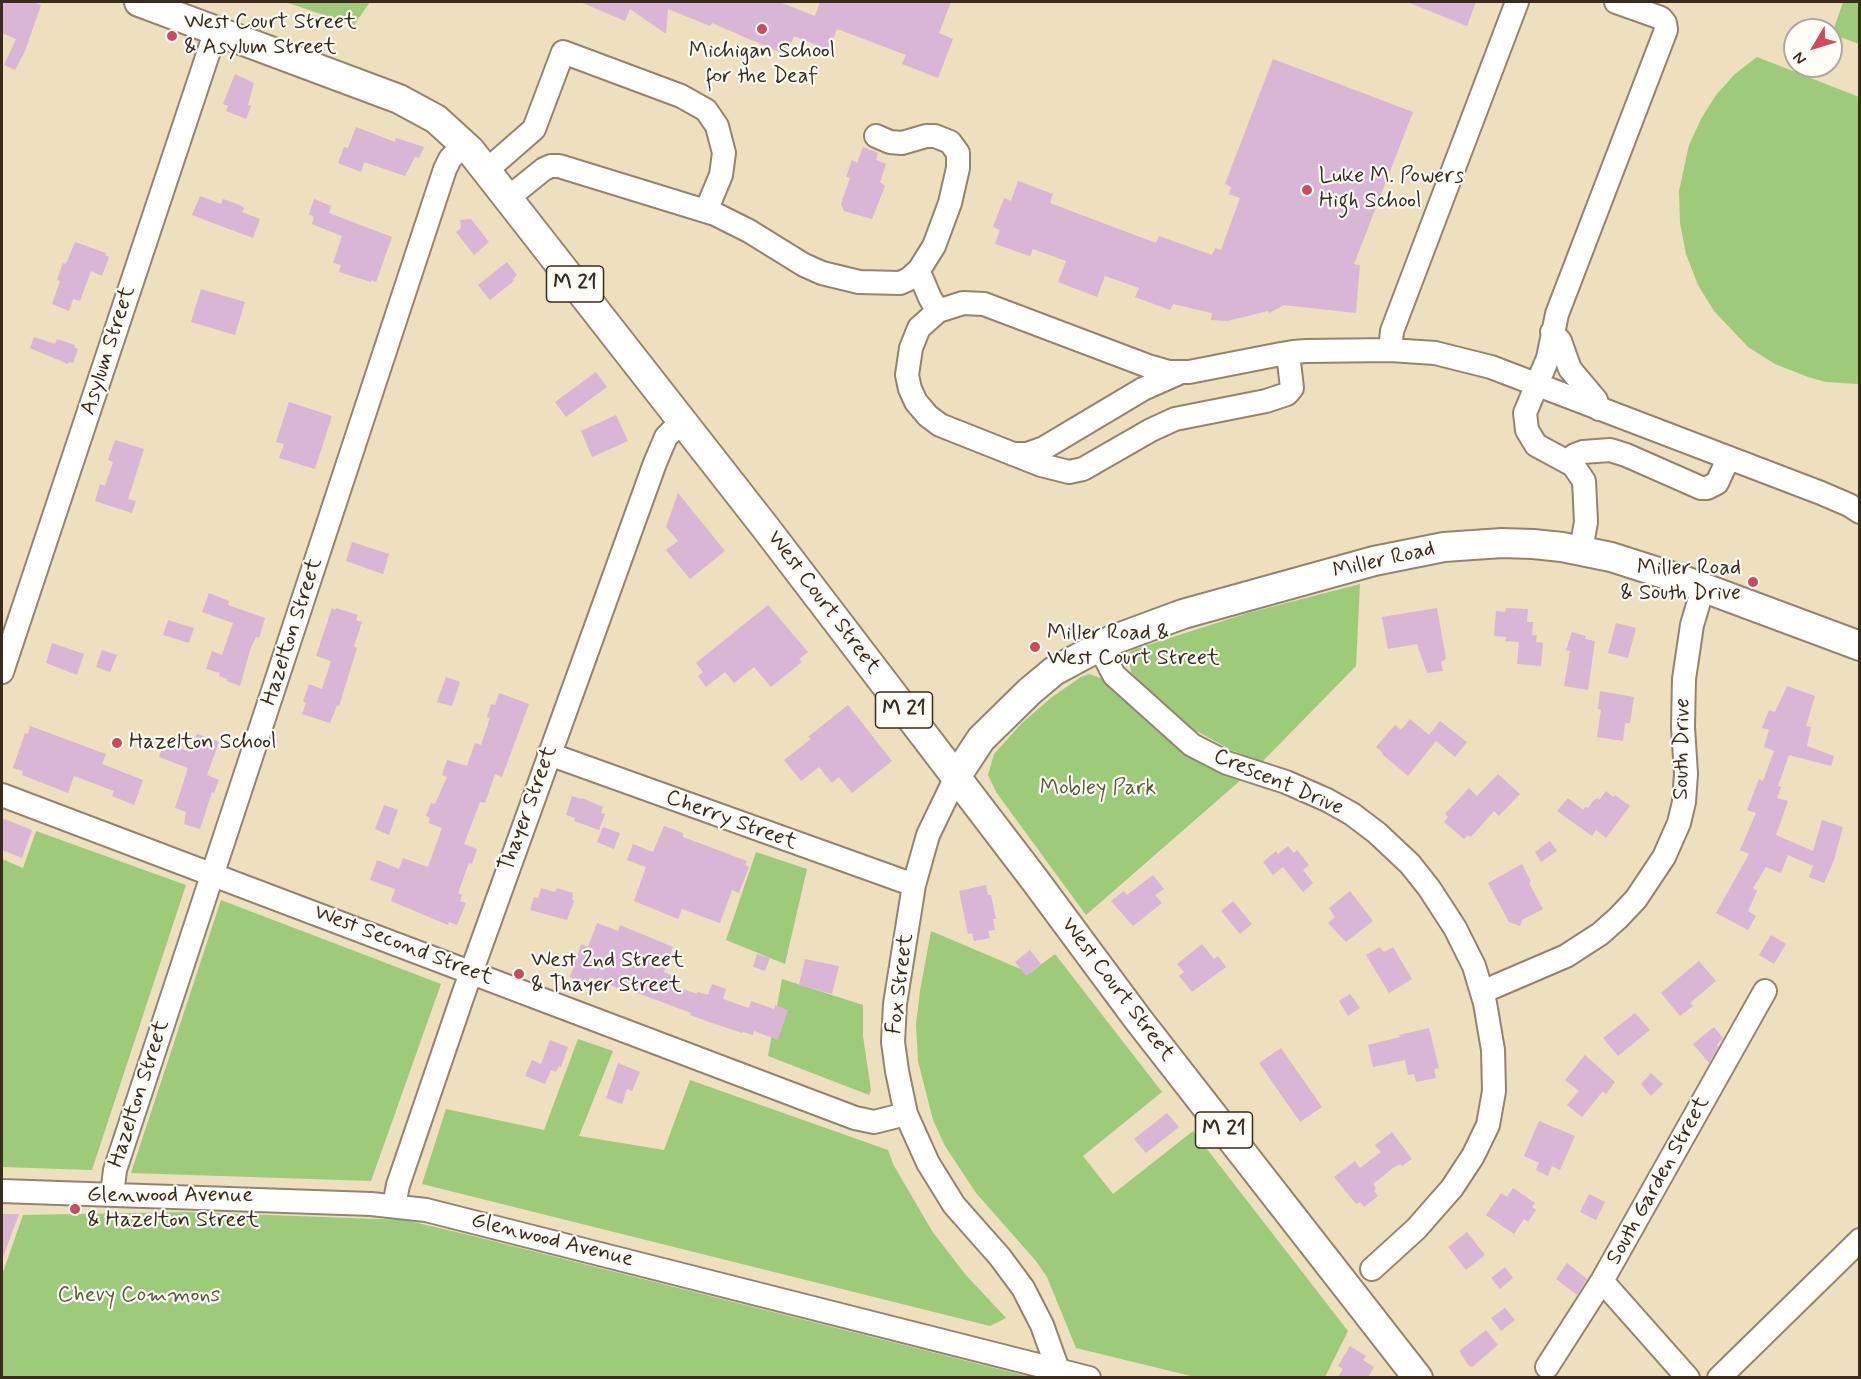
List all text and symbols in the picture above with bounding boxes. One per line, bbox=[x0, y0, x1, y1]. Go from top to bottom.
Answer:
place label: West Court Street & Asylum Street bbox=[184, 10, 357, 62]
north arrow bbox=[1783, 18, 1843, 78]
marker: Michigan School for the Deaf bbox=[755, 22, 769, 36]
marker: West Court Street & Asylum Street bbox=[165, 29, 179, 43]
place label: Michigan School for the Deaf bbox=[689, 39, 835, 90]
text: N bbox=[1788, 47, 1812, 69]
place label: Luke M. Powers High School bbox=[1319, 164, 1464, 216]
marker: Luke M. Powers High School bbox=[1300, 183, 1314, 197]
road number: M 21 bbox=[546, 266, 604, 302]
street label: Asylum Street bbox=[76, 283, 142, 419]
street label: West Court Street bbox=[760, 526, 886, 680]
street label: Miller Road bbox=[1330, 536, 1438, 586]
street label: Hazelton Street bbox=[257, 555, 329, 709]
place label: Miller Road & South Drive bbox=[1620, 556, 1741, 608]
marker: Miller Road & South Drive bbox=[1746, 575, 1760, 589]
place label: Miller Road & West Court Street bbox=[1047, 621, 1220, 672]
marker: Miller Road & West Court Street bbox=[1028, 640, 1042, 654]
road number: M 21 bbox=[876, 692, 932, 728]
street label: South Drive bbox=[1669, 698, 1697, 800]
place label: Hazelton School bbox=[129, 730, 277, 756]
marker: Hazelton School bbox=[110, 736, 124, 750]
street label: Thayer Street bbox=[494, 742, 564, 876]
street label: Crescent Drive bbox=[1209, 744, 1347, 822]
park label: Mobley Park bbox=[1040, 776, 1156, 802]
street label: Cherry Street bbox=[662, 785, 800, 857]
street label: West Second Street bbox=[310, 900, 496, 992]
street label: West Court Street bbox=[1054, 913, 1180, 1067]
street label: Fox Street bbox=[882, 932, 920, 1036]
place label: West 2nd Street & Thayer Street bbox=[531, 948, 684, 999]
marker: West 2nd Street & Thayer Street bbox=[512, 967, 526, 981]
street label: Hazelton Street bbox=[104, 1017, 176, 1171]
street label: South Garden Street bbox=[1602, 1092, 1716, 1270]
road number: M 21 bbox=[1196, 1112, 1252, 1148]
place label: Glenwood Avenue & Hazelton Street bbox=[87, 1183, 259, 1234]
marker: Glenwood Avenue & Hazelton Street bbox=[68, 1202, 82, 1216]
street label: Glenwood Avenue bbox=[468, 1208, 636, 1274]
park label: Chevy Commons bbox=[58, 1283, 220, 1309]

